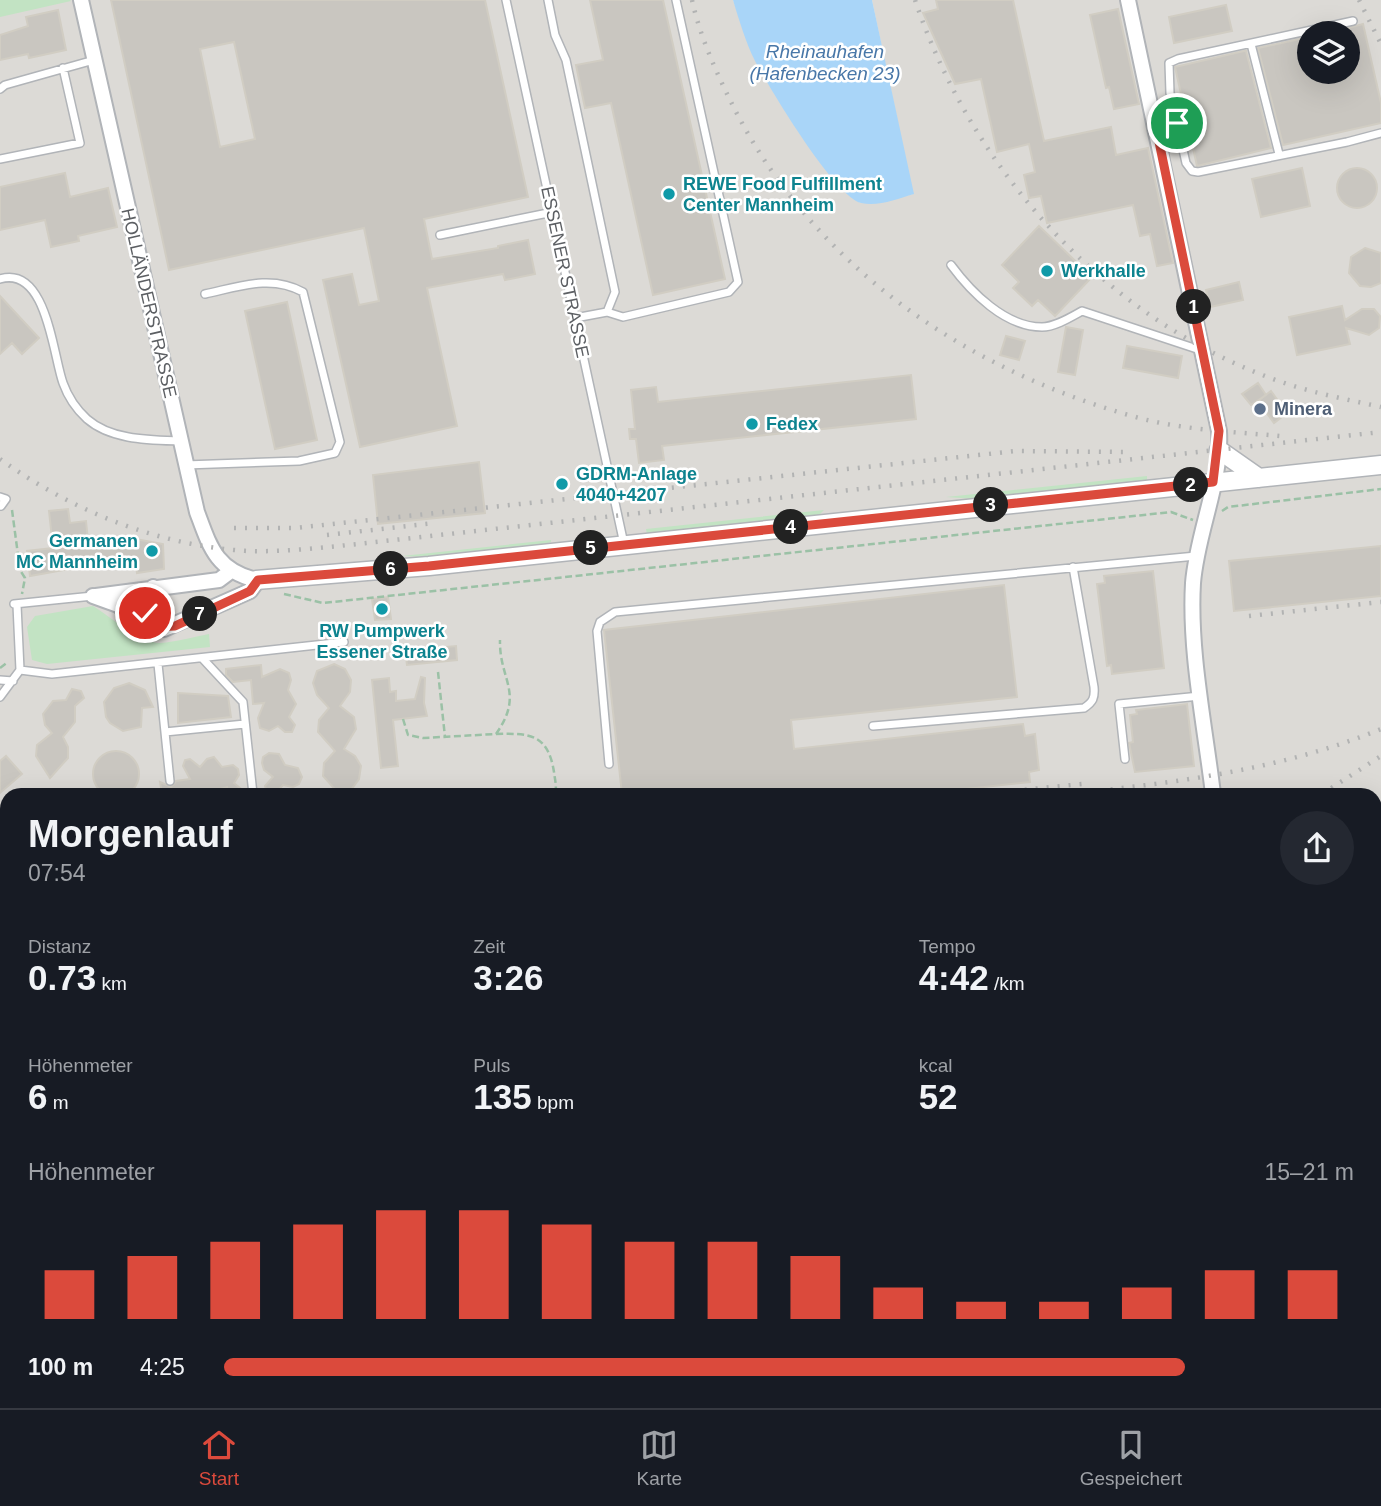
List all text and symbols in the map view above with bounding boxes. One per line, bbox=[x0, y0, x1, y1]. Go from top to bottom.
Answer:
map controls bbox=[1297, 21, 1360, 84]
button: layers bbox=[1297, 21, 1360, 84]
water label: Rheinauhafen (Hafenbecken 23) bbox=[749, 41, 901, 84]
pin bbox=[1147, 93, 1207, 153]
icon: arrive bbox=[1158, 104, 1196, 142]
place label: REWE Food Fulfillment Center Mannheim bbox=[683, 174, 882, 215]
street label: ESSENER STRASSE bbox=[537, 184, 593, 360]
marker: REWE Food Fulfillment Center Mannheim bbox=[661, 186, 677, 202]
street label: HOLLÄNDERSTRASSE bbox=[117, 206, 181, 400]
place label: Werkhalle bbox=[1061, 261, 1146, 281]
marker: Werkhalle bbox=[1039, 263, 1055, 279]
pin: 1 bbox=[1176, 290, 1212, 324]
text: 1 bbox=[1188, 296, 1199, 317]
place label: Minera bbox=[1274, 399, 1333, 419]
marker: Minera bbox=[1252, 401, 1268, 417]
place label: Fedex bbox=[766, 414, 818, 434]
marker: Fedex bbox=[744, 416, 760, 432]
place label: GDRM-Anlage 4040+4207 bbox=[576, 464, 697, 505]
pin: 2 bbox=[1174, 468, 1208, 503]
text: 2 bbox=[1185, 474, 1196, 495]
marker: GDRM-Anlage 4040+4207 bbox=[554, 476, 570, 492]
pin: 3 bbox=[974, 488, 1009, 522]
text: 3 bbox=[985, 494, 996, 515]
pin: 4 bbox=[774, 510, 808, 544]
text: 4 bbox=[785, 516, 796, 537]
pin: 5 bbox=[574, 530, 608, 566]
place label: Germanen MC Mannheim bbox=[16, 531, 138, 572]
text: 5 bbox=[585, 537, 596, 558]
marker: Germanen MC Mannheim bbox=[144, 543, 160, 559]
pin: 6 bbox=[374, 552, 408, 586]
text: 6 bbox=[385, 558, 396, 579]
pin bbox=[115, 583, 175, 643]
icon: check bbox=[126, 594, 164, 632]
pin: 7 bbox=[182, 596, 218, 632]
marker: RW Pumpwerk Essener Straße bbox=[374, 601, 390, 617]
text: 7 bbox=[194, 603, 205, 624]
place label: RW Pumpwerk Essener Straße bbox=[316, 621, 448, 662]
button: share bbox=[1280, 811, 1354, 885]
text: Morgenlauf bbox=[28, 813, 233, 855]
text: 07:54 bbox=[28, 860, 86, 886]
text: Distanz bbox=[28, 936, 91, 957]
text: Zeit bbox=[473, 936, 505, 957]
text: Tempo bbox=[919, 936, 976, 957]
text: 0.73 bbox=[28, 958, 96, 997]
text: 3:26 bbox=[473, 958, 543, 997]
text: 4:42 bbox=[919, 958, 989, 997]
text: km bbox=[96, 973, 127, 994]
text: /km bbox=[989, 973, 1025, 994]
text: Höhenmeter bbox=[28, 1055, 133, 1076]
text: Puls bbox=[473, 1055, 510, 1076]
text: kcal bbox=[919, 1055, 952, 1076]
text: 6 bbox=[28, 1077, 47, 1116]
text: 135 bbox=[473, 1077, 532, 1116]
text: 52 bbox=[919, 1077, 958, 1116]
text: m bbox=[47, 1092, 69, 1113]
text: bpm bbox=[532, 1092, 574, 1113]
text: Höhenmeter bbox=[28, 1159, 155, 1185]
text: 15–21 m bbox=[1264, 1159, 1354, 1185]
text: 100 m bbox=[28, 1354, 93, 1380]
text: 4:25 bbox=[140, 1354, 185, 1380]
tab: Start bbox=[199, 1426, 239, 1490]
tab: Karte bbox=[637, 1426, 682, 1490]
tab: Gespeichert bbox=[1080, 1426, 1182, 1490]

